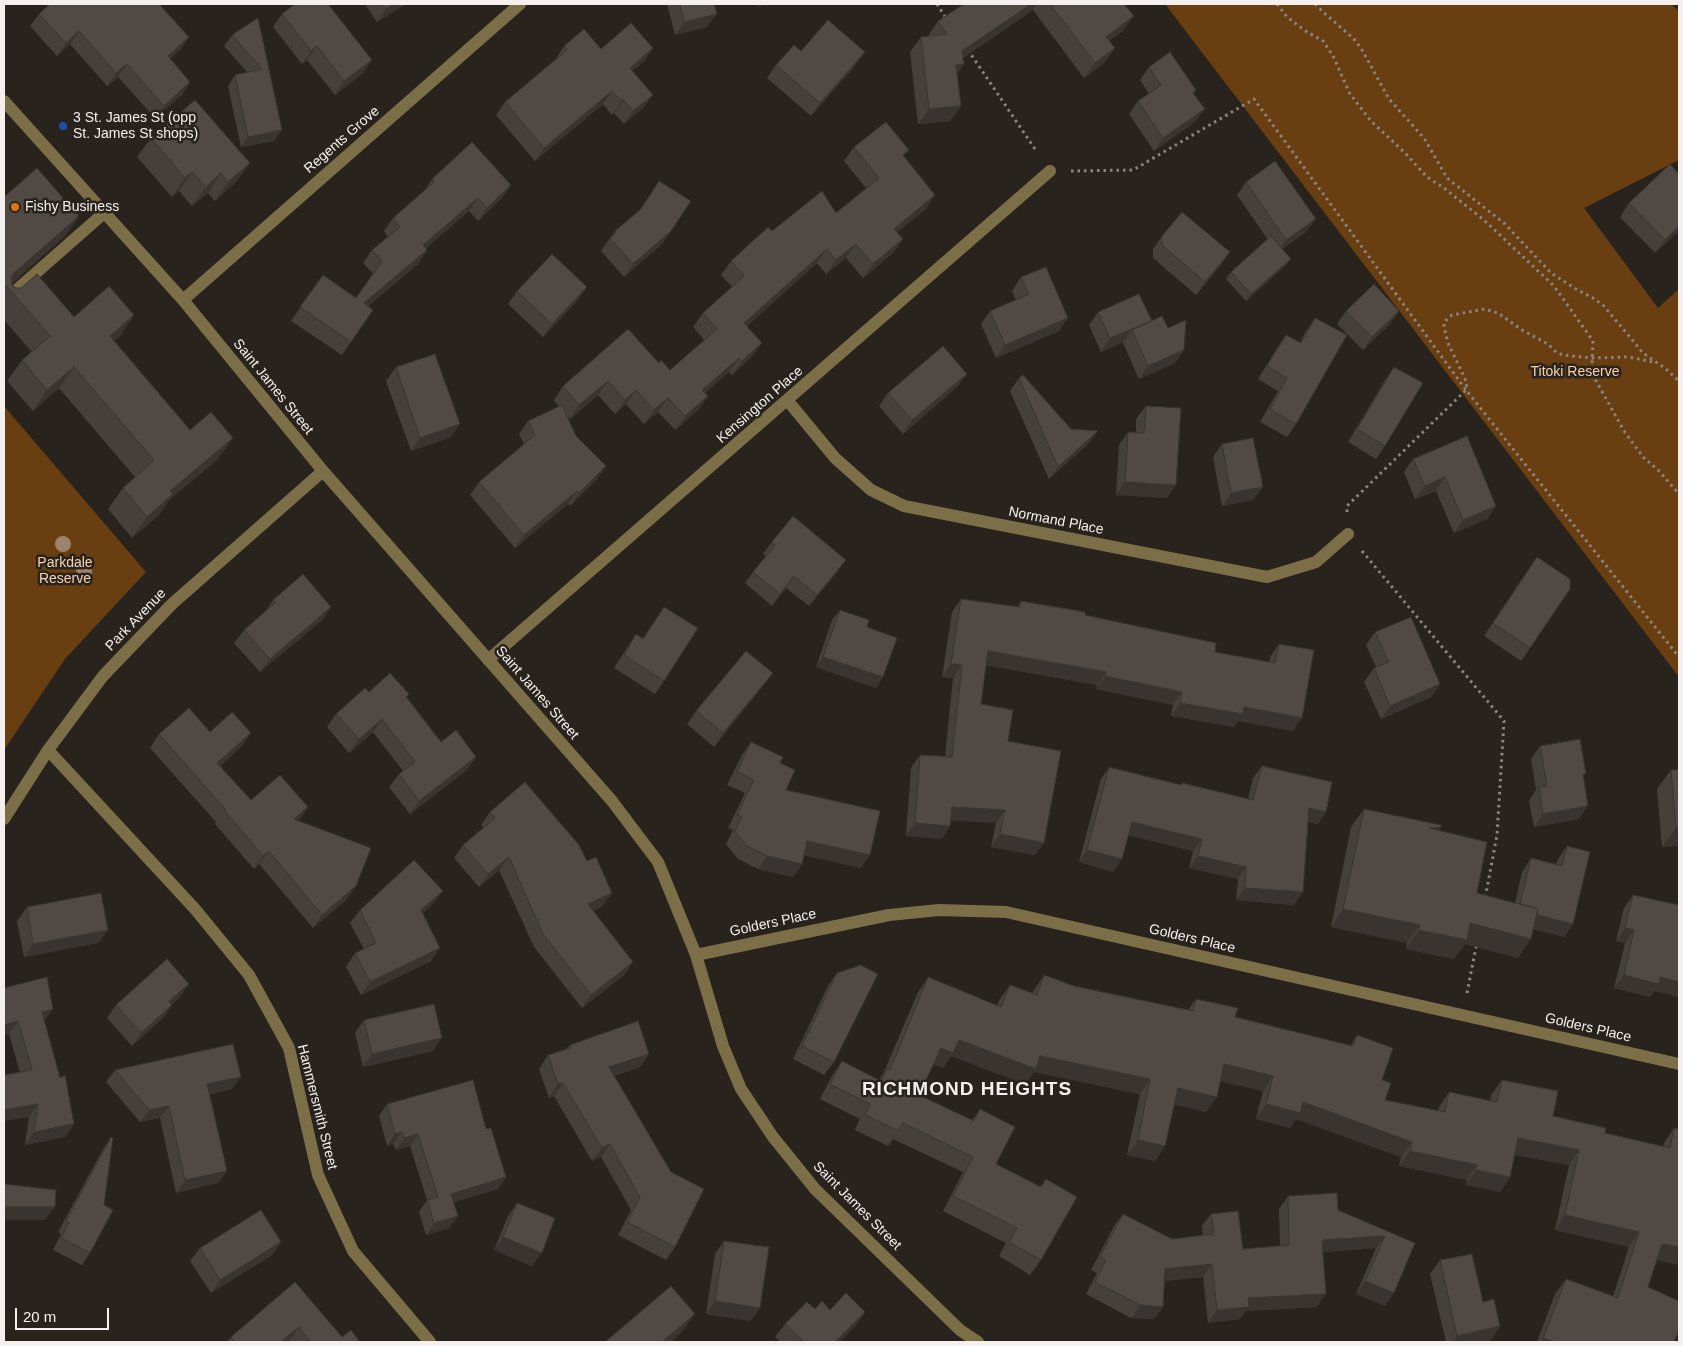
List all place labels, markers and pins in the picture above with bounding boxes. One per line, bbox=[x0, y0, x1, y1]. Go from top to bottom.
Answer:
place label: 3 St. James St (opp St. James St shops) bbox=[73, 110, 198, 142]
marker: 3 St. James St (opp St. James St shops) bbox=[57, 120, 69, 132]
place label: Fishy Business bbox=[25, 199, 119, 215]
marker: Fishy Business bbox=[9, 201, 21, 213]

